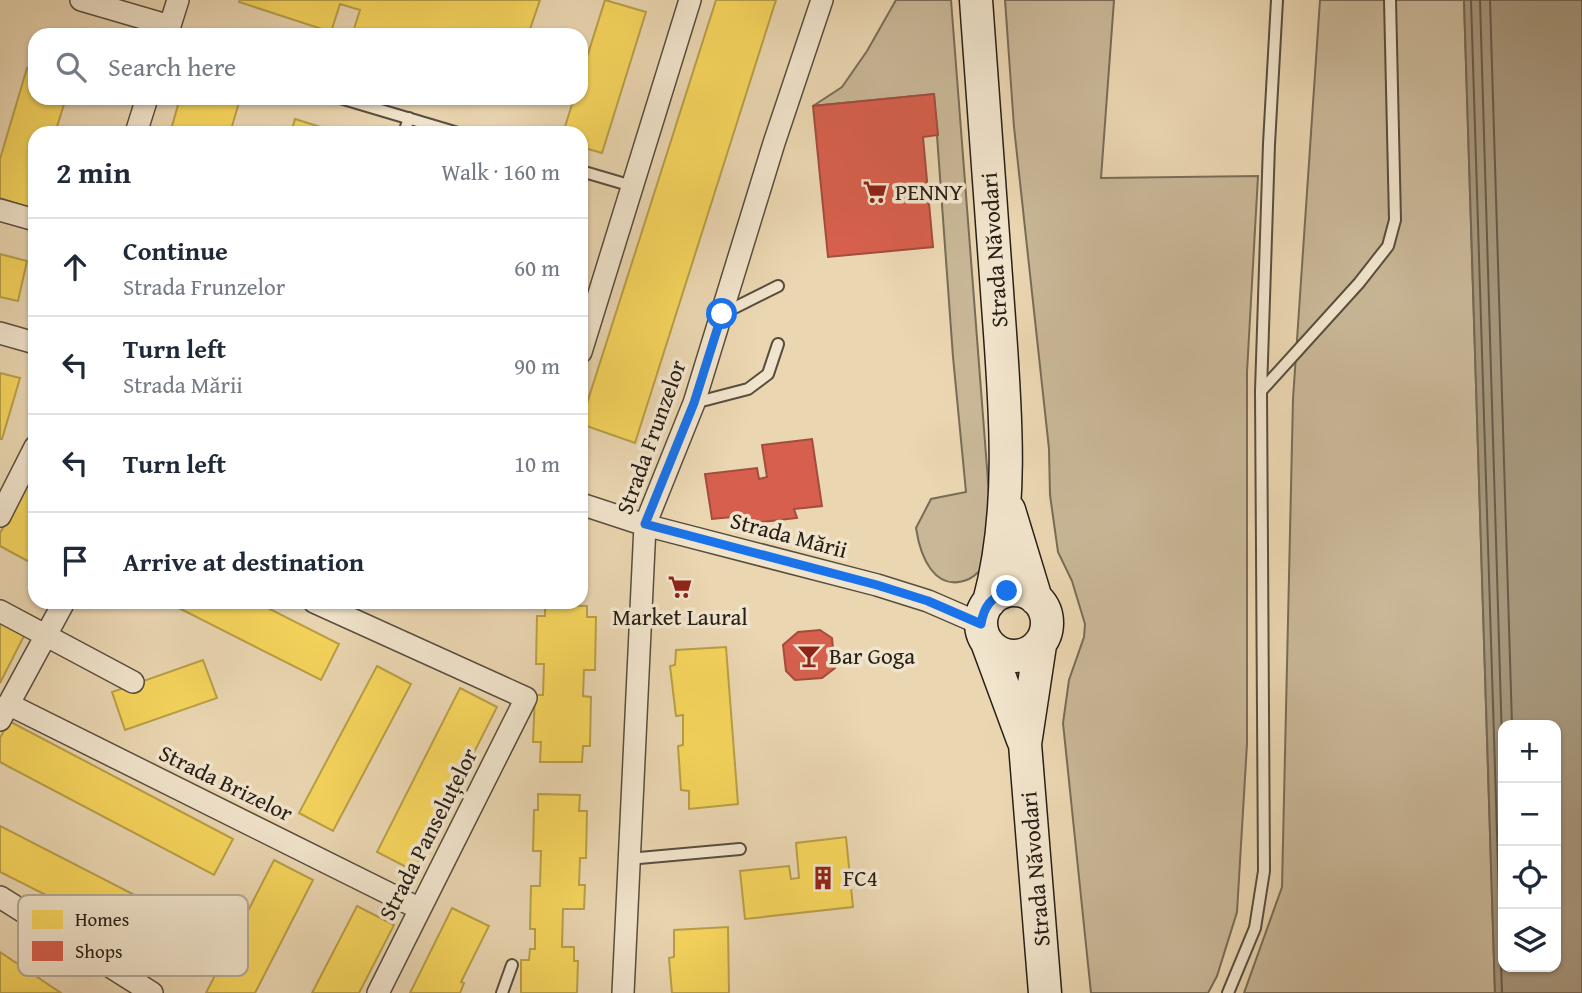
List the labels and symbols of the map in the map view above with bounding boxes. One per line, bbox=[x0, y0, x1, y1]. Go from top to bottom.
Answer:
street label: Strada Năvodari bbox=[972, 171, 1015, 329]
place label: PENNY bbox=[895, 175, 963, 208]
supermarket icon: PENNY bbox=[861, 178, 889, 206]
route start bbox=[706, 298, 737, 329]
street label: Strada Frunzelor bbox=[607, 354, 694, 519]
street label: Strada Mării bbox=[727, 503, 851, 566]
supermarket icon: Market Laural bbox=[666, 573, 694, 601]
route end bbox=[991, 575, 1022, 606]
place label: Market Laural bbox=[612, 600, 748, 633]
place label: Bar Goga bbox=[829, 639, 915, 672]
bar icon: Bar Goga bbox=[795, 642, 823, 670]
street label: Strada Brizelor bbox=[154, 736, 299, 829]
street label: Strada Panseluțelor bbox=[370, 742, 485, 926]
street label: Strada Năvodari bbox=[1011, 790, 1058, 948]
place label: FC4 bbox=[843, 861, 878, 894]
building icon: FC4 bbox=[809, 864, 837, 892]
legend bbox=[18, 895, 248, 976]
text: Homes bbox=[75, 905, 129, 933]
text: Shops bbox=[75, 937, 122, 965]

